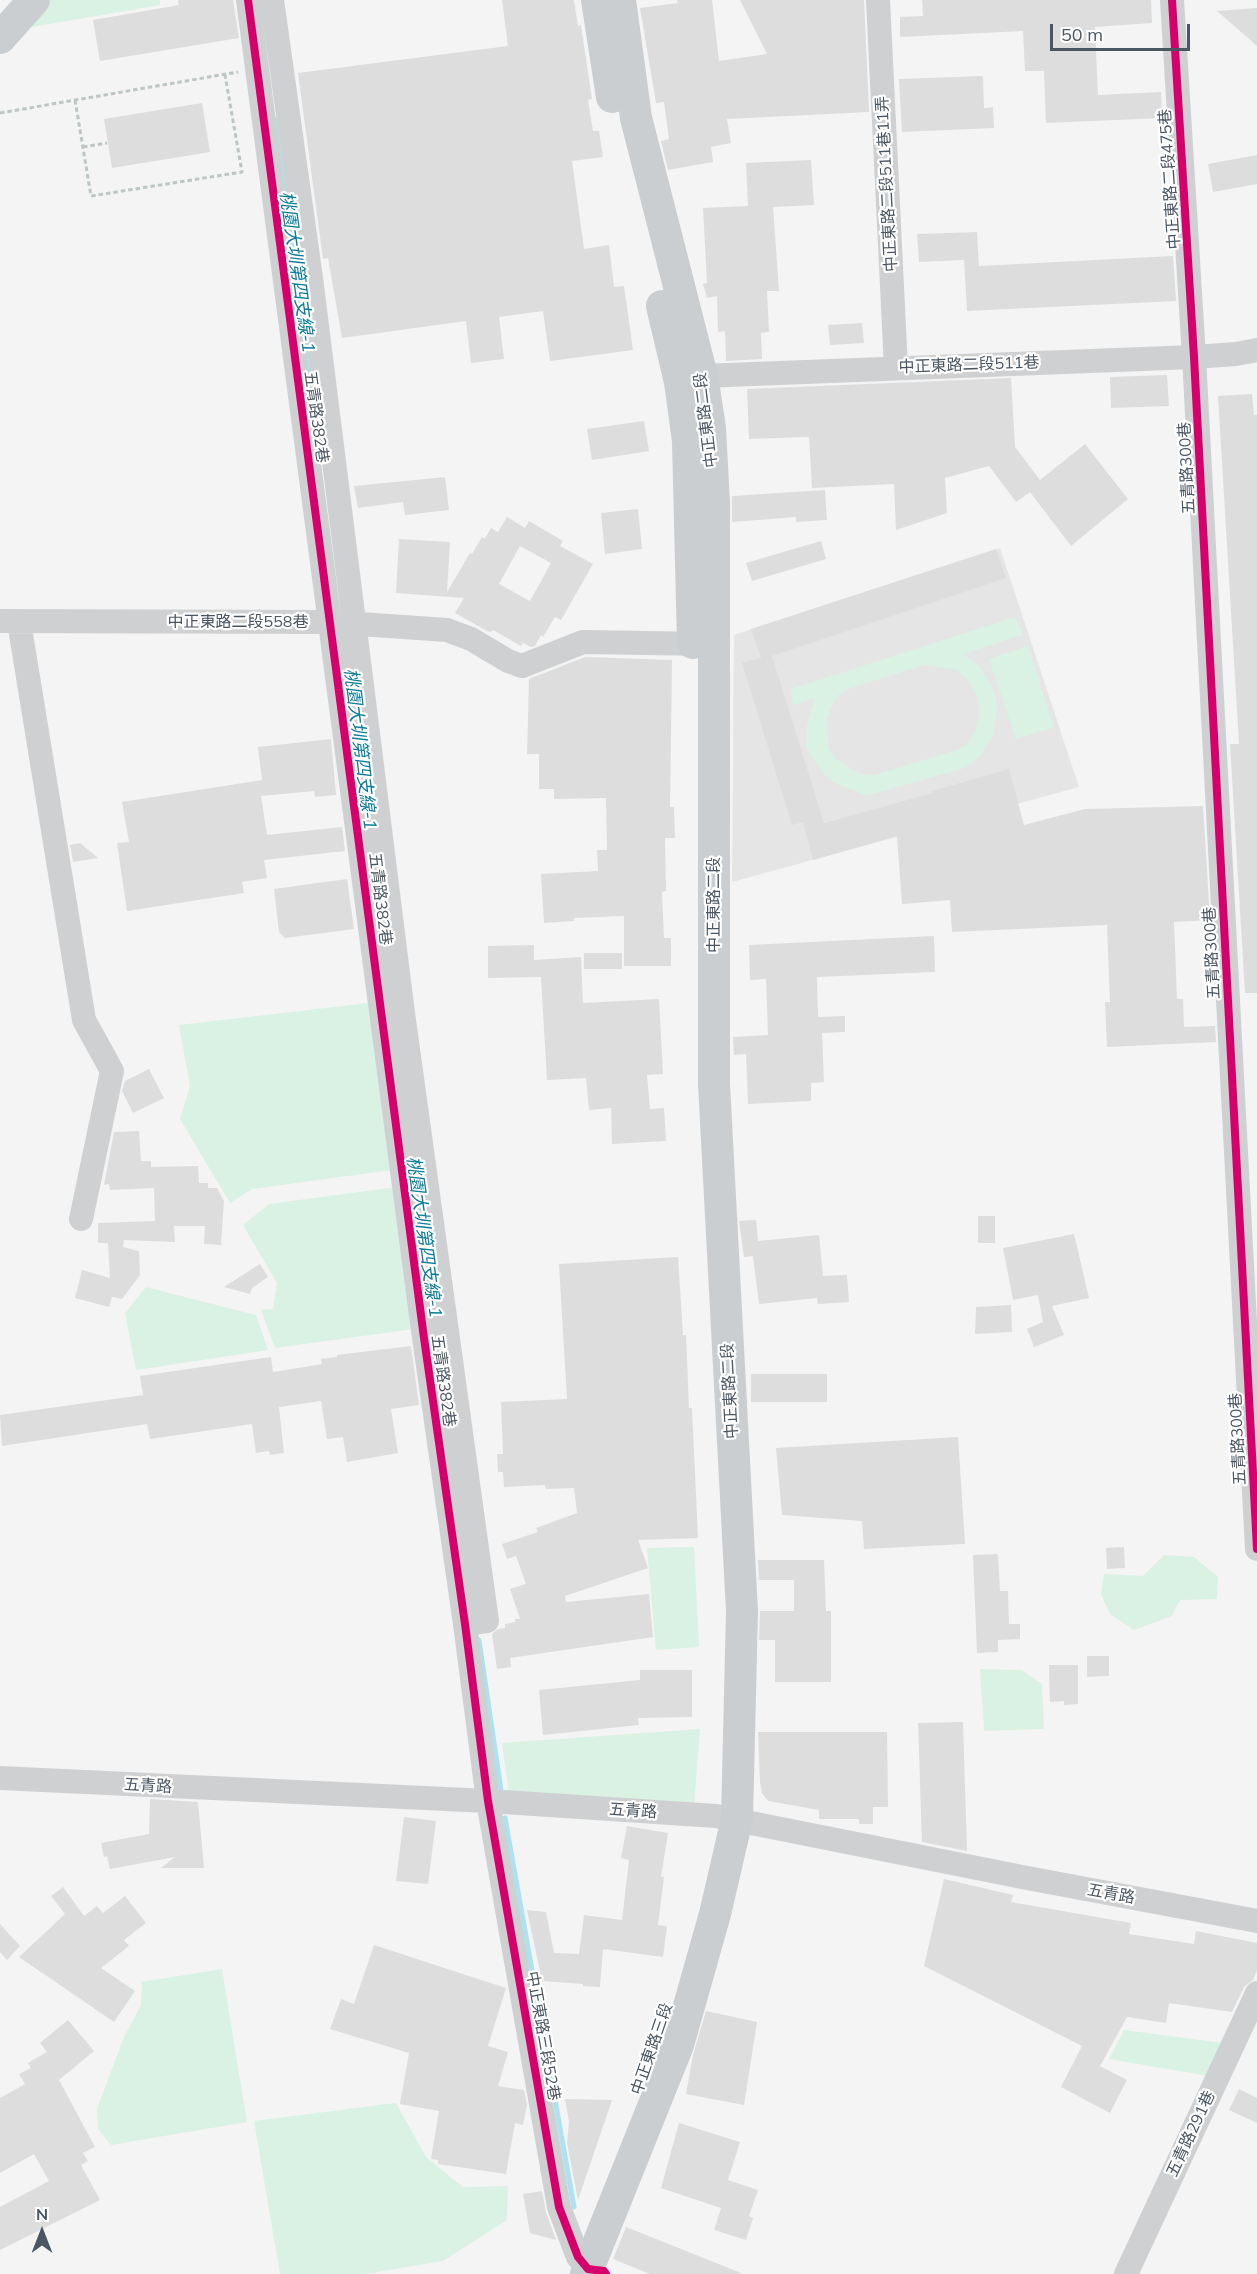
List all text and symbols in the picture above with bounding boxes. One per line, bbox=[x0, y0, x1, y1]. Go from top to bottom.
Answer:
scale bar bbox=[1053, 12, 1192, 50]
text: 50 m bbox=[1061, 23, 1103, 46]
street label: 中正東路二段511巷11弄 bbox=[873, 96, 901, 272]
street label: 中正東路二段475巷 bbox=[1156, 108, 1184, 250]
water label: 桃園大圳第四支線-1 bbox=[275, 190, 319, 354]
street label: 中正東路二段511巷 bbox=[898, 353, 1040, 377]
street label: 五青路382巷 bbox=[300, 370, 332, 464]
street label: 中正東路二段 bbox=[691, 371, 721, 469]
street label: 五青路300巷 bbox=[1175, 421, 1199, 515]
street label: 中正東路二段558巷 bbox=[168, 612, 308, 632]
water label: 桃園大圳第四支線-1 bbox=[339, 667, 381, 831]
street label: 五青路382巷 bbox=[365, 852, 395, 946]
street label: 中正東路二段 bbox=[704, 857, 724, 953]
street label: 五青路300巷 bbox=[1200, 906, 1224, 1000]
water label: 桃園大圳第四支線-1 bbox=[402, 1155, 446, 1319]
street label: 五青路382巷 bbox=[427, 1334, 459, 1428]
street label: 中正東路二段 bbox=[718, 1343, 742, 1439]
street label: 五青路300巷 bbox=[1226, 1392, 1250, 1486]
street label: 五青路 bbox=[124, 1775, 172, 1797]
street label: 五青路 bbox=[608, 1800, 658, 1822]
street label: 五青路 bbox=[1086, 1880, 1136, 1908]
street label: 中正東路三段52巷 bbox=[522, 1970, 564, 2102]
street label: 中正東路三段 bbox=[627, 2000, 677, 2098]
street label: 五青路291巷 bbox=[1163, 2088, 1219, 2180]
north arrow bbox=[12, 2202, 72, 2262]
text: N bbox=[36, 2204, 48, 2224]

